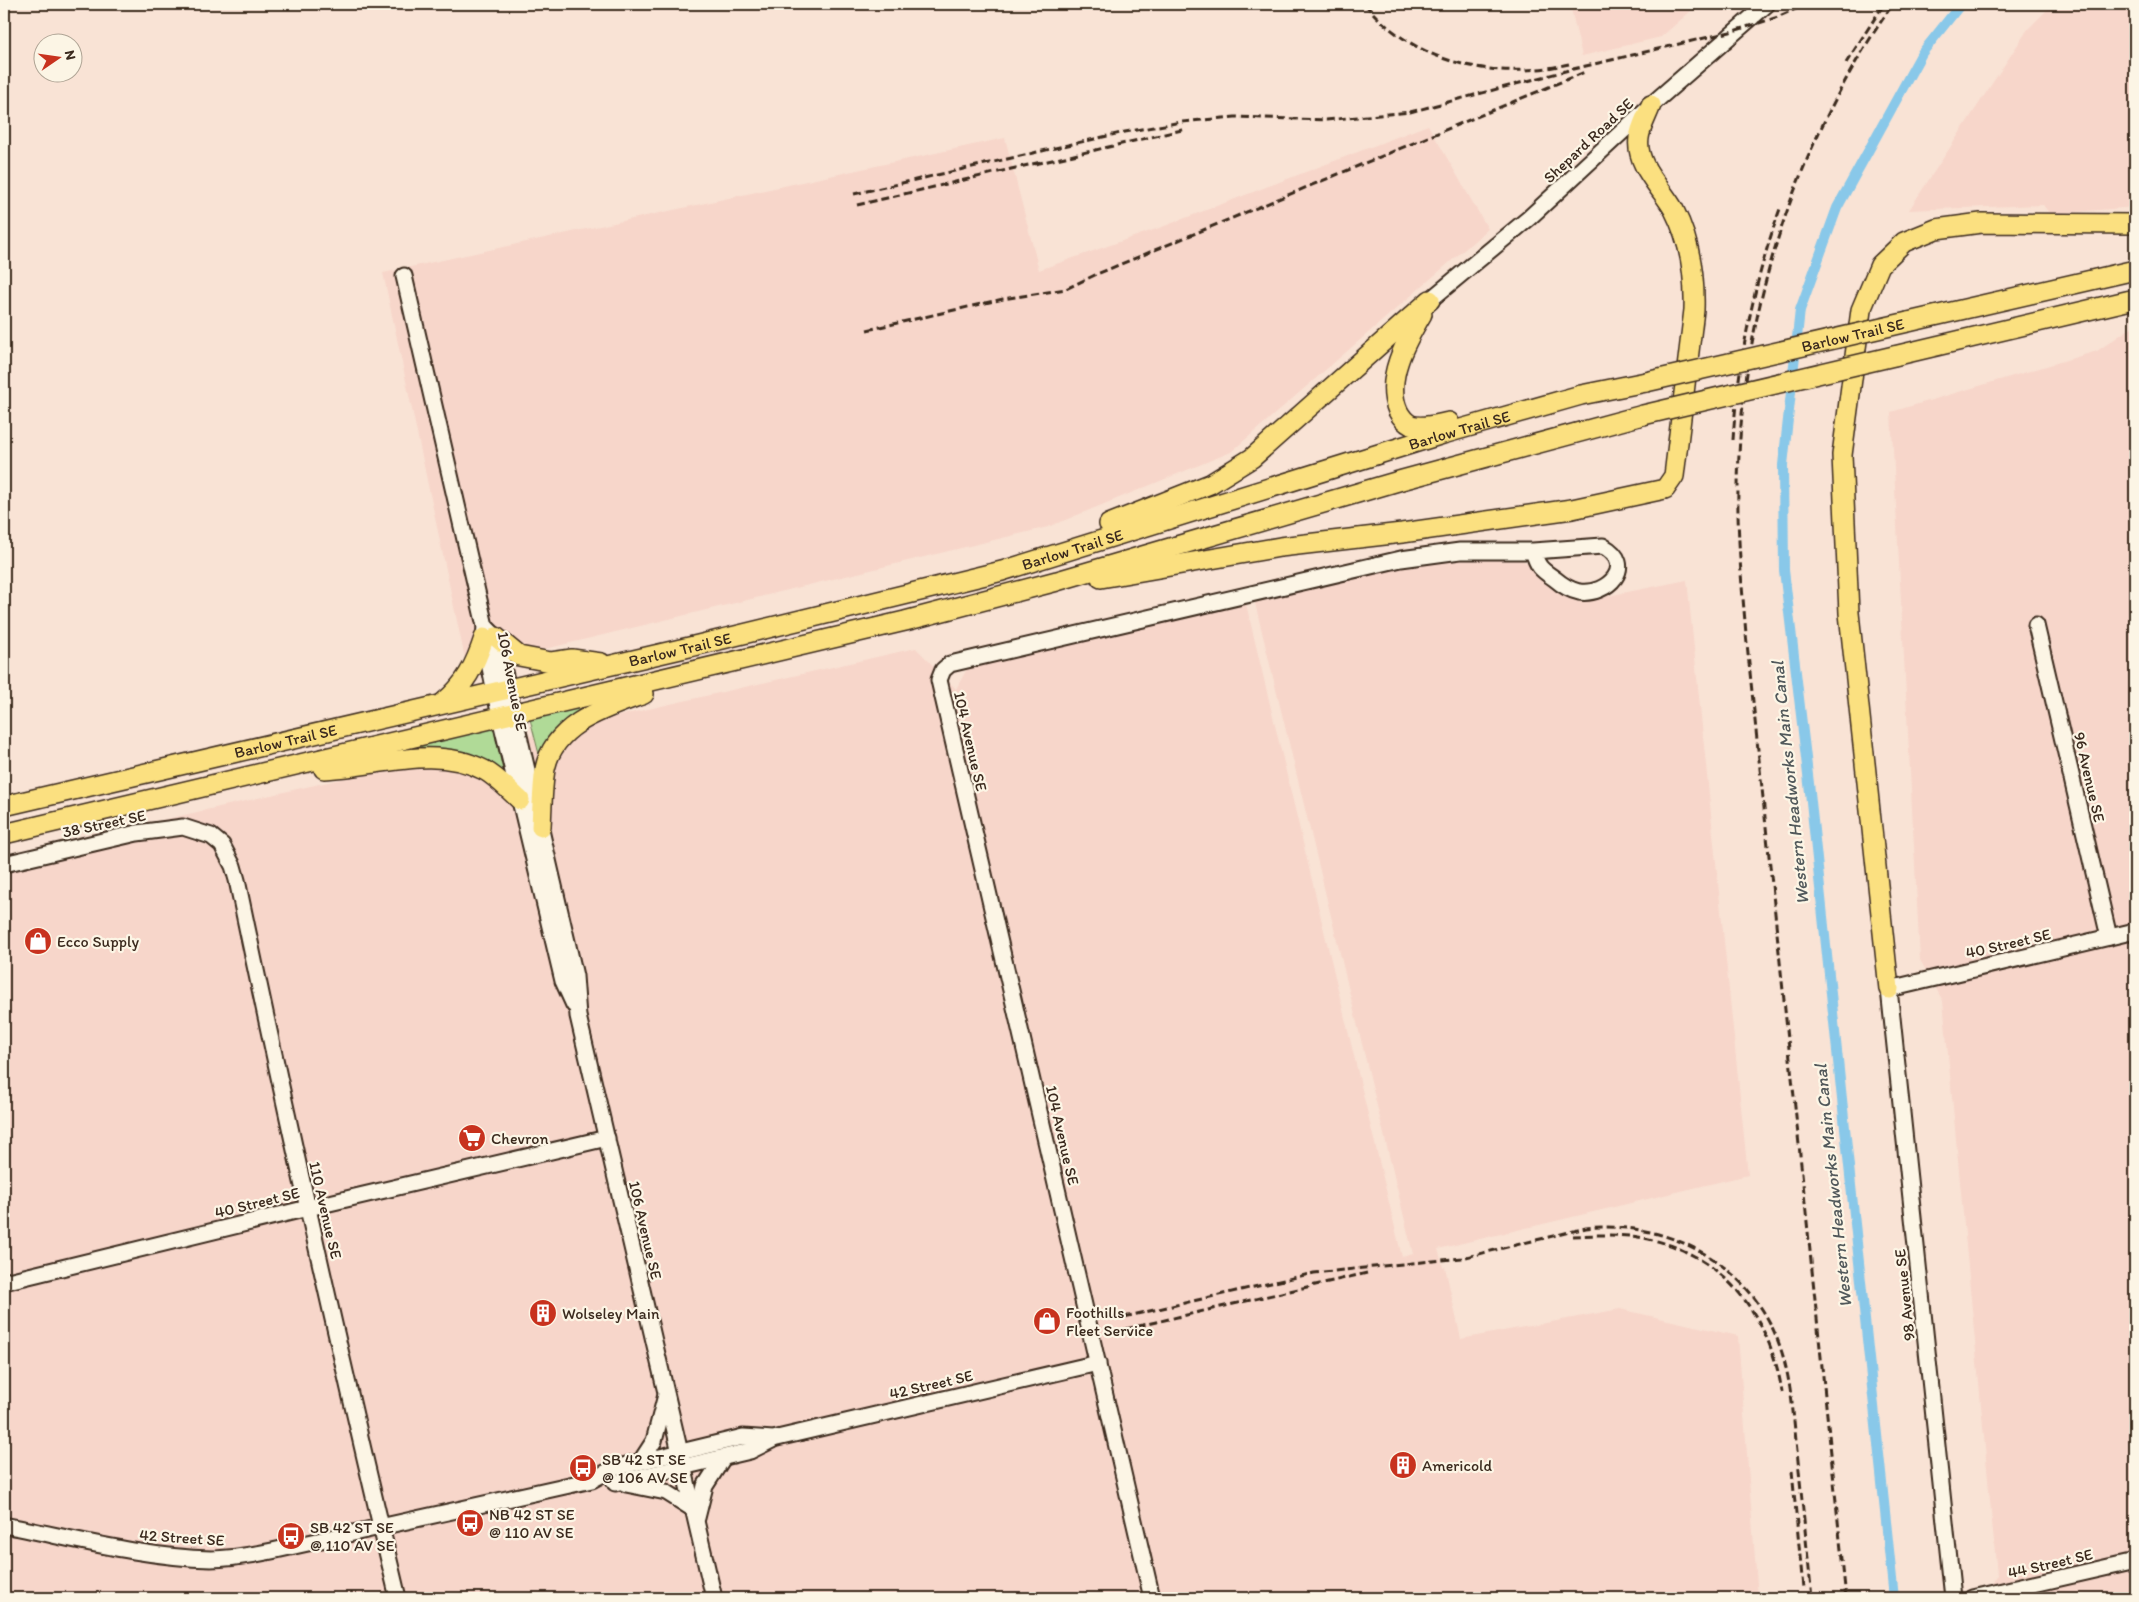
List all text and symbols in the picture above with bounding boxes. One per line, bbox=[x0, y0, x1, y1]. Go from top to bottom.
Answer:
north arrow bbox=[32, 32, 82, 82]
text: N bbox=[61, 49, 80, 62]
street label: Shepard Road SE bbox=[1539, 94, 1637, 187]
street label: Barlow Trail SE bbox=[1800, 314, 1906, 356]
street label: Barlow Trail SE bbox=[1406, 406, 1513, 454]
street label: Barlow Trail SE bbox=[1020, 525, 1126, 574]
street label: Barlow Trail SE bbox=[627, 628, 734, 671]
street label: 106 Avenue SE bbox=[494, 630, 531, 733]
water label: Western Headworks Main Canal bbox=[1766, 658, 1814, 906]
street label: 104 Avenue SE bbox=[950, 689, 991, 793]
street label: Barlow Trail SE bbox=[232, 720, 339, 762]
street label: 96 Avenue SE bbox=[2070, 730, 2109, 824]
street label: 38 Street SE bbox=[61, 805, 148, 842]
street label: 40 Street SE bbox=[1964, 924, 2053, 963]
shop icon: Ecco Supply bbox=[23, 926, 53, 956]
place label: Ecco Supply bbox=[57, 932, 140, 951]
water label: Western Headworks Main Canal bbox=[1809, 1061, 1857, 1309]
street label: 104 Avenue SE bbox=[1042, 1083, 1083, 1187]
supermarket icon: Chevron bbox=[457, 1123, 487, 1153]
place label: Chevron bbox=[491, 1129, 548, 1148]
street label: 110 Avenue SE bbox=[305, 1159, 346, 1261]
street label: 106 Avenue SE bbox=[625, 1179, 666, 1282]
street label: 40 Street SE bbox=[213, 1183, 302, 1222]
street label: 98 Avenue SE bbox=[1890, 1248, 1919, 1342]
building icon: Wolseley Main bbox=[528, 1298, 558, 1328]
place label: Foothills Fleet Service bbox=[1066, 1303, 1153, 1340]
place label: Wolseley Main bbox=[562, 1304, 660, 1323]
shop icon: Foothills Fleet Service bbox=[1032, 1306, 1062, 1336]
street label: 42 Street SE bbox=[887, 1366, 975, 1403]
place label: SB 42 ST SE @ 106 AV SE bbox=[602, 1450, 688, 1487]
building icon: Americold bbox=[1388, 1450, 1418, 1480]
bus stop icon: SB 42 ST SE @ 106 AV SE bbox=[568, 1453, 598, 1483]
place label: Americold bbox=[1422, 1456, 1493, 1475]
place label: NB 42 ST SE @ 110 AV SE bbox=[489, 1505, 575, 1542]
bus stop icon: NB 42 ST SE @ 110 AV SE bbox=[455, 1508, 485, 1538]
place label: SB 42 ST SE @ 110 AV SE bbox=[310, 1518, 395, 1555]
bus stop icon: SB 42 ST SE @ 110 AV SE bbox=[276, 1521, 306, 1551]
street label: 42 Street SE bbox=[139, 1525, 225, 1550]
street label: 44 Street SE bbox=[2006, 1544, 2095, 1582]

